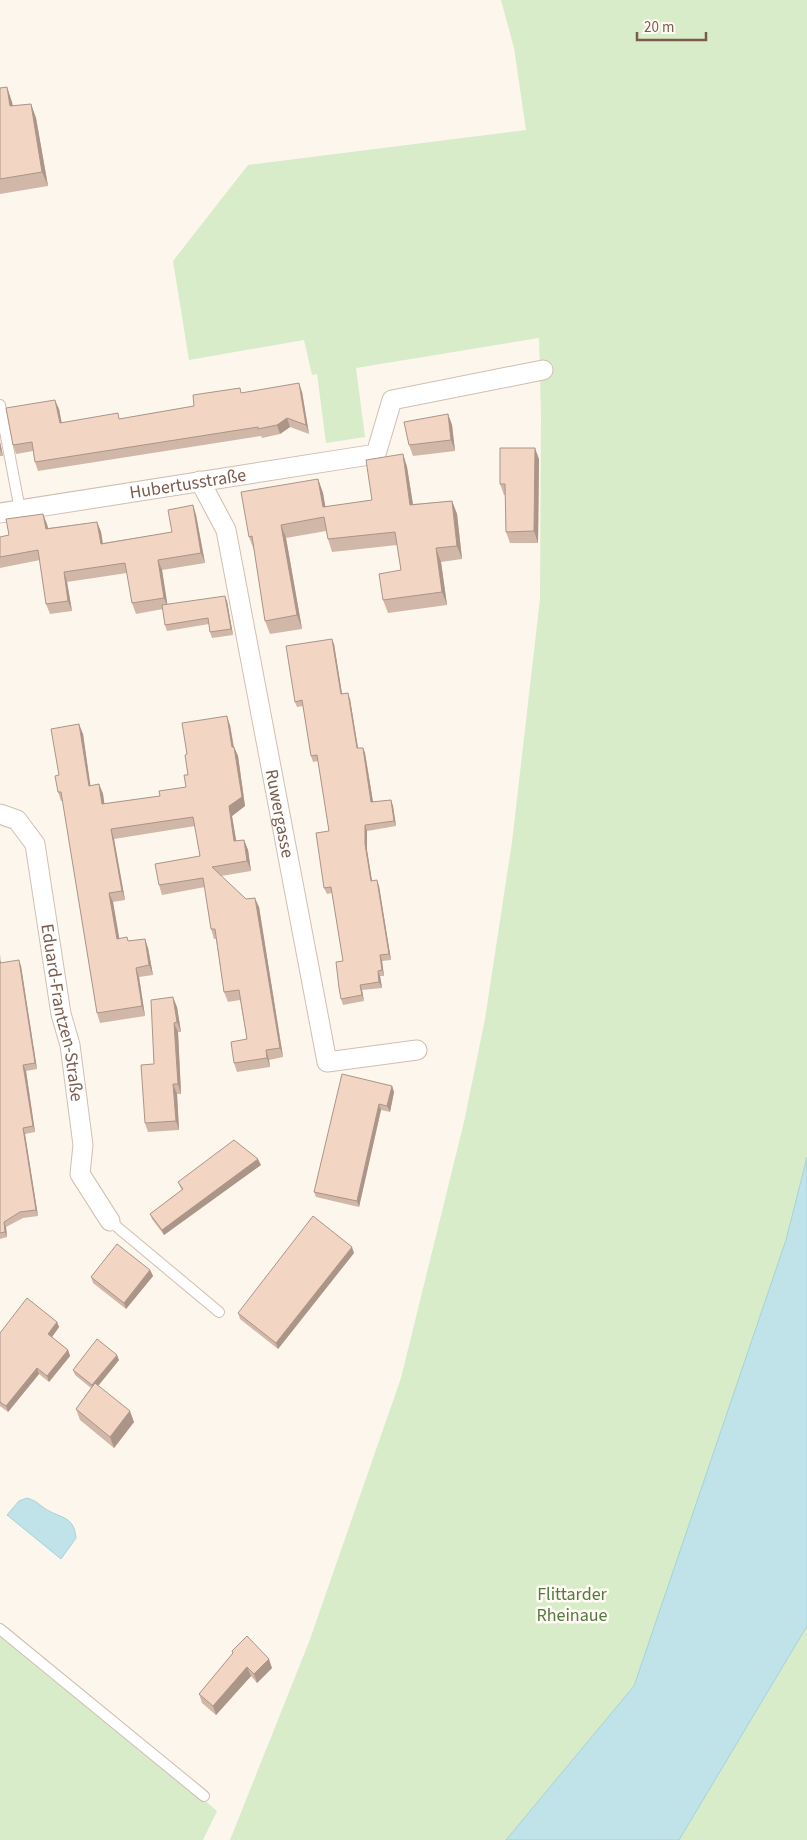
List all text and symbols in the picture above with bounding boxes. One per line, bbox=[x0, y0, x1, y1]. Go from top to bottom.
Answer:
scale bar bbox=[637, 10, 706, 42]
text: 20 m bbox=[644, 17, 674, 38]
street label: Hubertusstraße bbox=[128, 462, 248, 505]
street label: Ruwergasse bbox=[259, 767, 300, 860]
street label: Eduard-Frantzen-Straße bbox=[35, 922, 90, 1103]
park label: Flittarder Rheinaue bbox=[536, 1582, 608, 1628]

